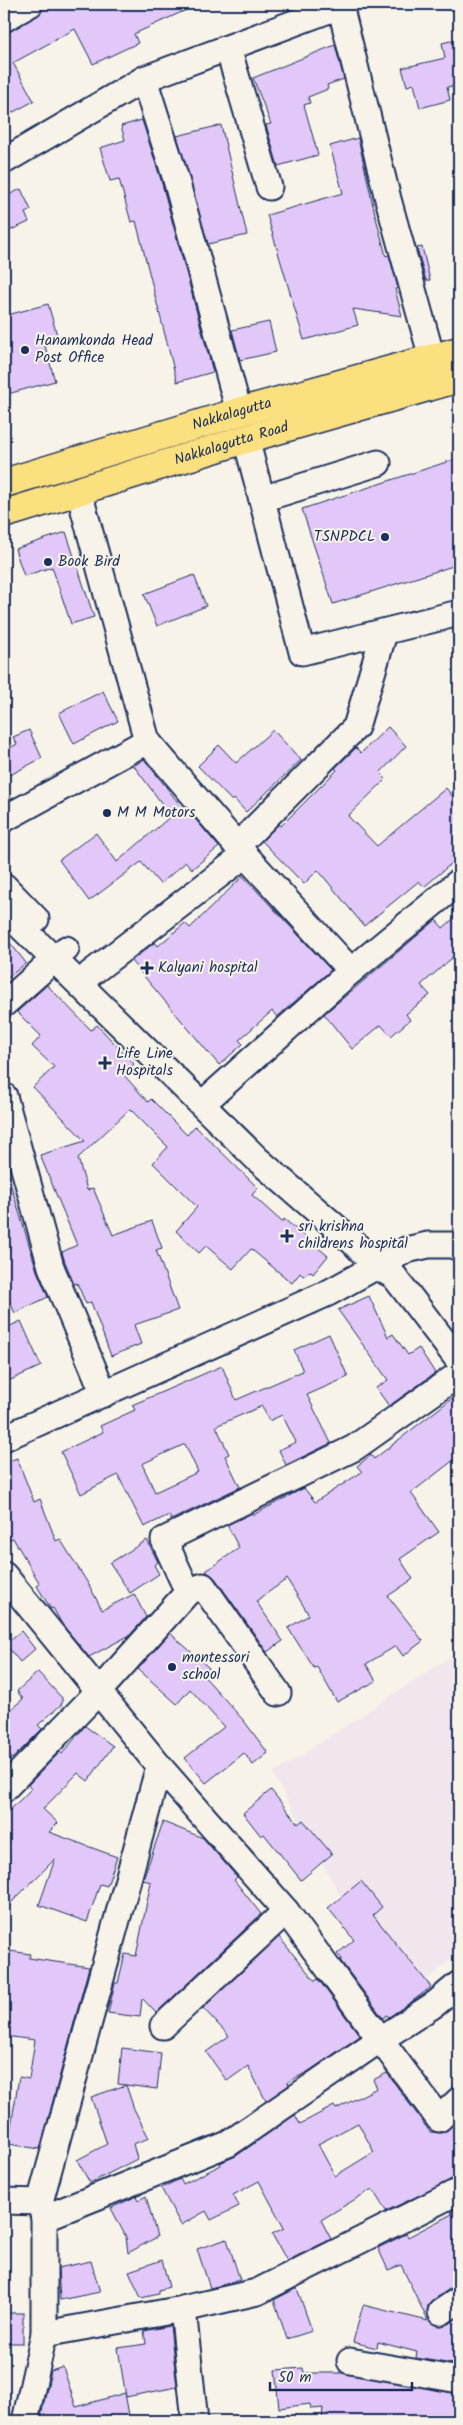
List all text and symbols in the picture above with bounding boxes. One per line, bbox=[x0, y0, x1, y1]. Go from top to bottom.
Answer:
place label: Hanamkonda Head Post Office bbox=[35, 329, 153, 370]
marker: Hanamkonda Head Post Office bbox=[19, 344, 31, 356]
street label: Nakkalagutta bbox=[189, 391, 275, 438]
street label: Nakkalagutta Road bbox=[171, 415, 292, 473]
place label: TSNPDCL bbox=[314, 525, 375, 549]
marker: TSNPDCL bbox=[379, 531, 391, 543]
place label: Book Bird bbox=[58, 550, 120, 574]
marker: Book Bird bbox=[42, 556, 54, 568]
place label: M M Motors bbox=[117, 801, 196, 825]
marker: M M Motors bbox=[101, 807, 113, 819]
place label: Kalyani hospital bbox=[158, 956, 258, 980]
marker: Kalyani hospital bbox=[140, 961, 154, 975]
place label: Life Line Hospitals bbox=[116, 1042, 173, 1083]
marker: Life Line Hospitals bbox=[98, 1056, 112, 1070]
place label: sri krishna childrens hospital bbox=[298, 1215, 408, 1256]
marker: sri krishna childrens hospital bbox=[280, 1229, 294, 1243]
place label: montessori school bbox=[182, 1646, 251, 1687]
marker: montessori school bbox=[166, 1661, 178, 1673]
scale bar bbox=[270, 2360, 413, 2392]
text: 50 m bbox=[278, 2366, 312, 2390]

